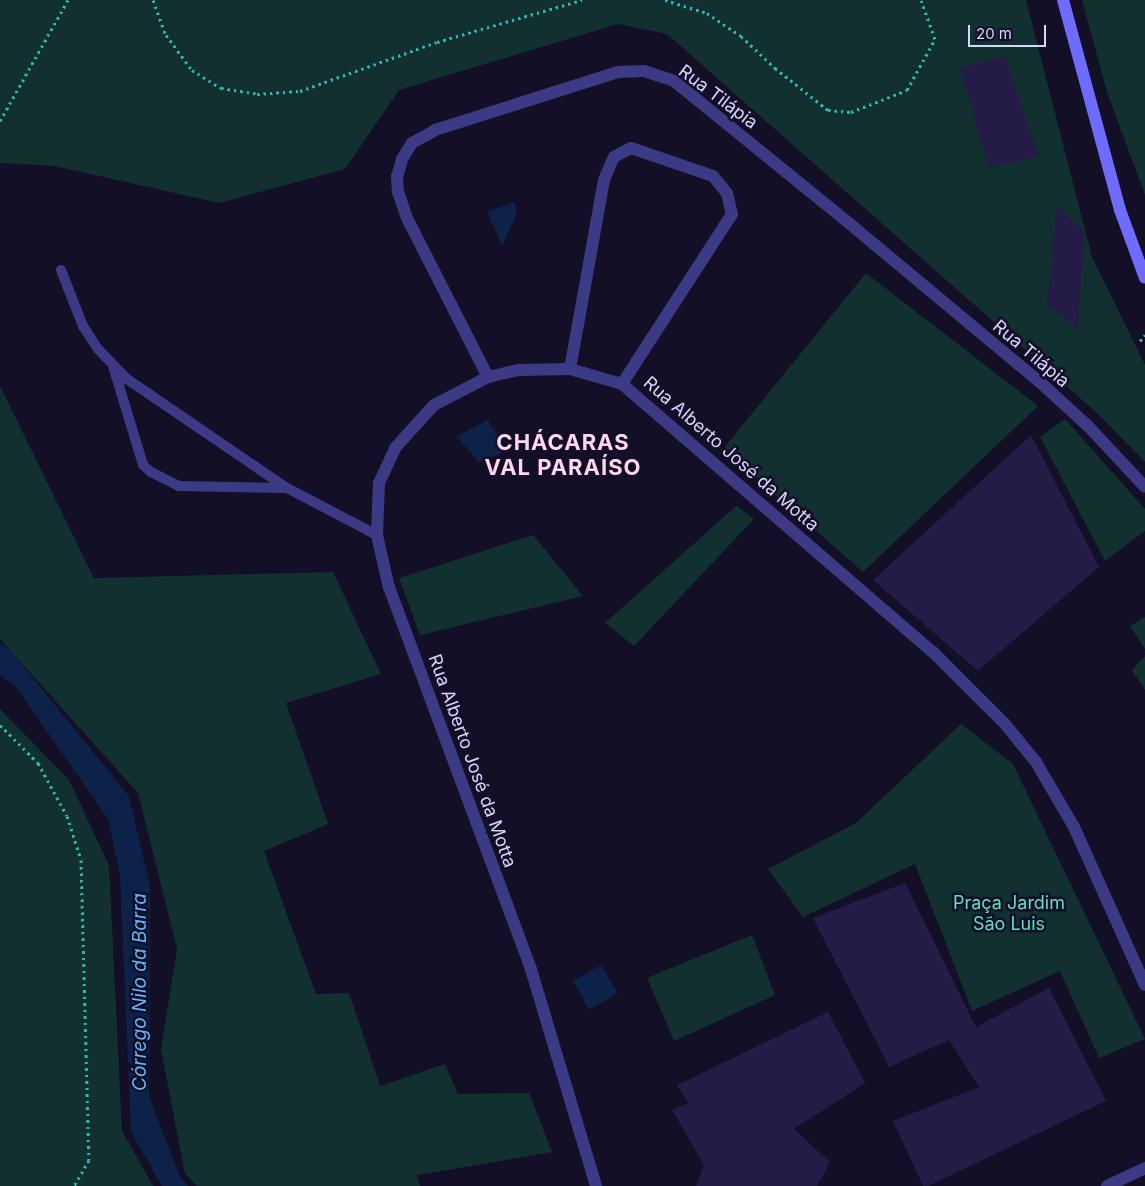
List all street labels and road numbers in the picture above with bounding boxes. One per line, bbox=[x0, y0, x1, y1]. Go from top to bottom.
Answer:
street label: Rua Tilápia bbox=[674, 60, 762, 134]
street label: Rua Tilápia bbox=[988, 316, 1074, 392]
street label: Rua Alberto José da Motta bbox=[639, 372, 823, 536]
street label: Rua Alberto José da Motta bbox=[423, 651, 521, 871]

